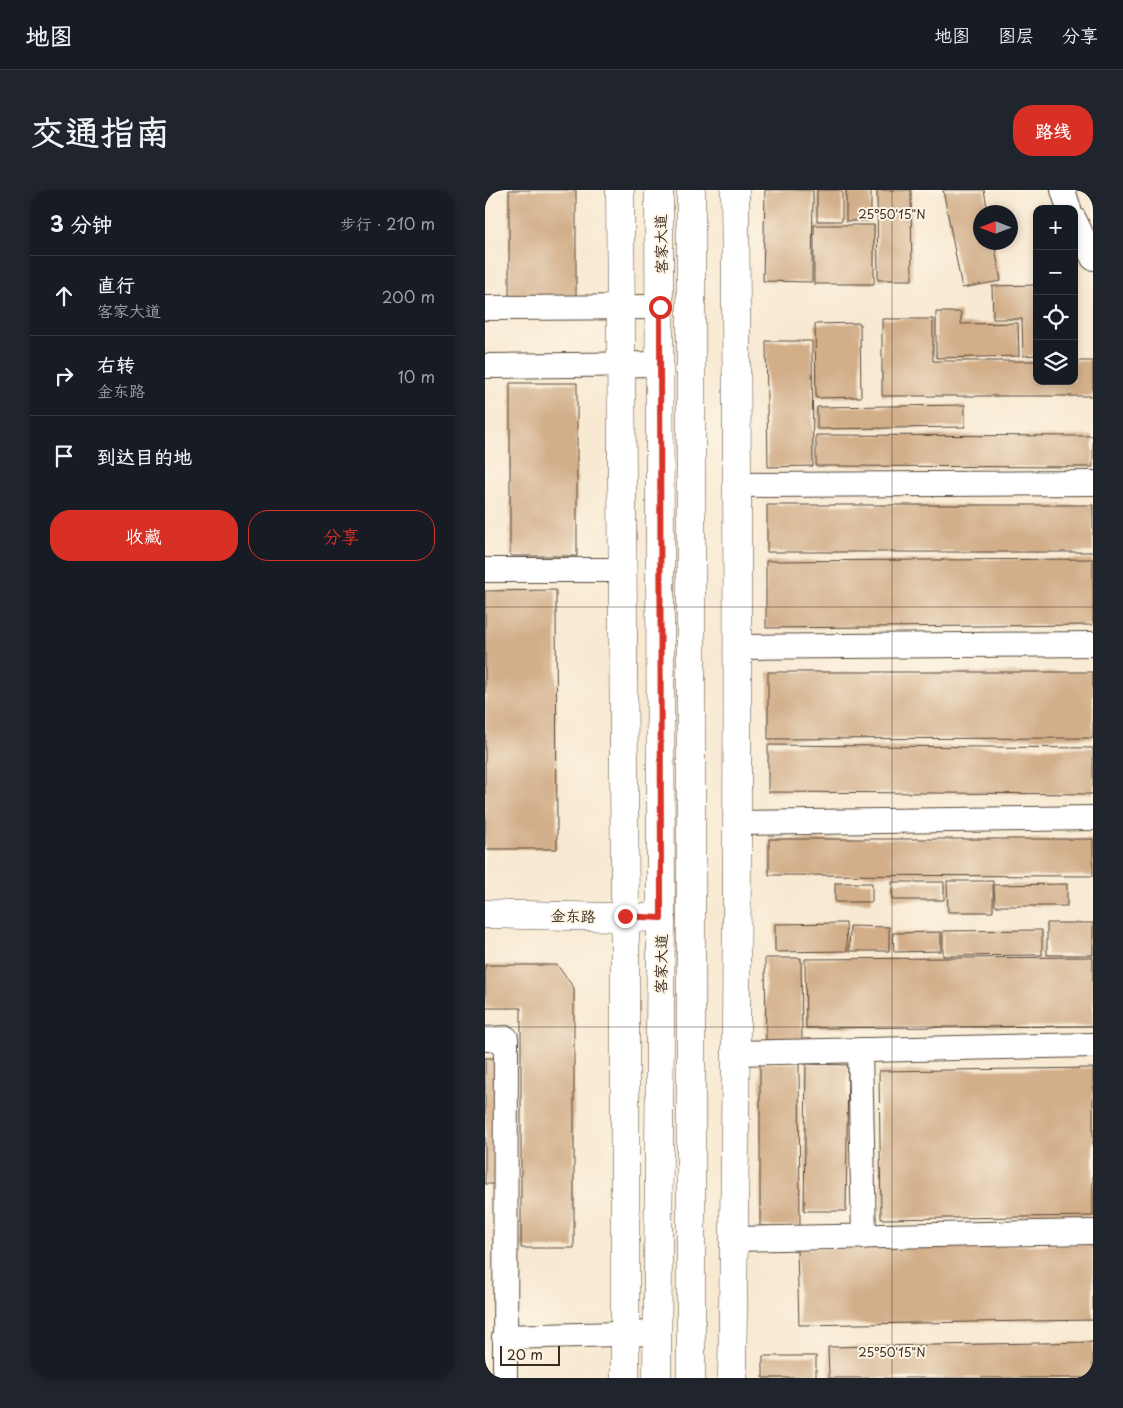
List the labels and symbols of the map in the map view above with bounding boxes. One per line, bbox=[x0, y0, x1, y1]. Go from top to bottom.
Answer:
text: 25°50'15"N bbox=[858, 205, 926, 223]
north arrow bbox=[973, 205, 1018, 250]
street label: 客家大道 bbox=[648, 214, 672, 274]
route start bbox=[649, 296, 672, 319]
street label: 金东路 bbox=[550, 903, 596, 927]
route end bbox=[614, 905, 637, 928]
street label: 客家大道 bbox=[648, 934, 672, 994]
scale bar bbox=[500, 1343, 560, 1366]
text: 25°50'15"N bbox=[858, 1343, 926, 1361]

